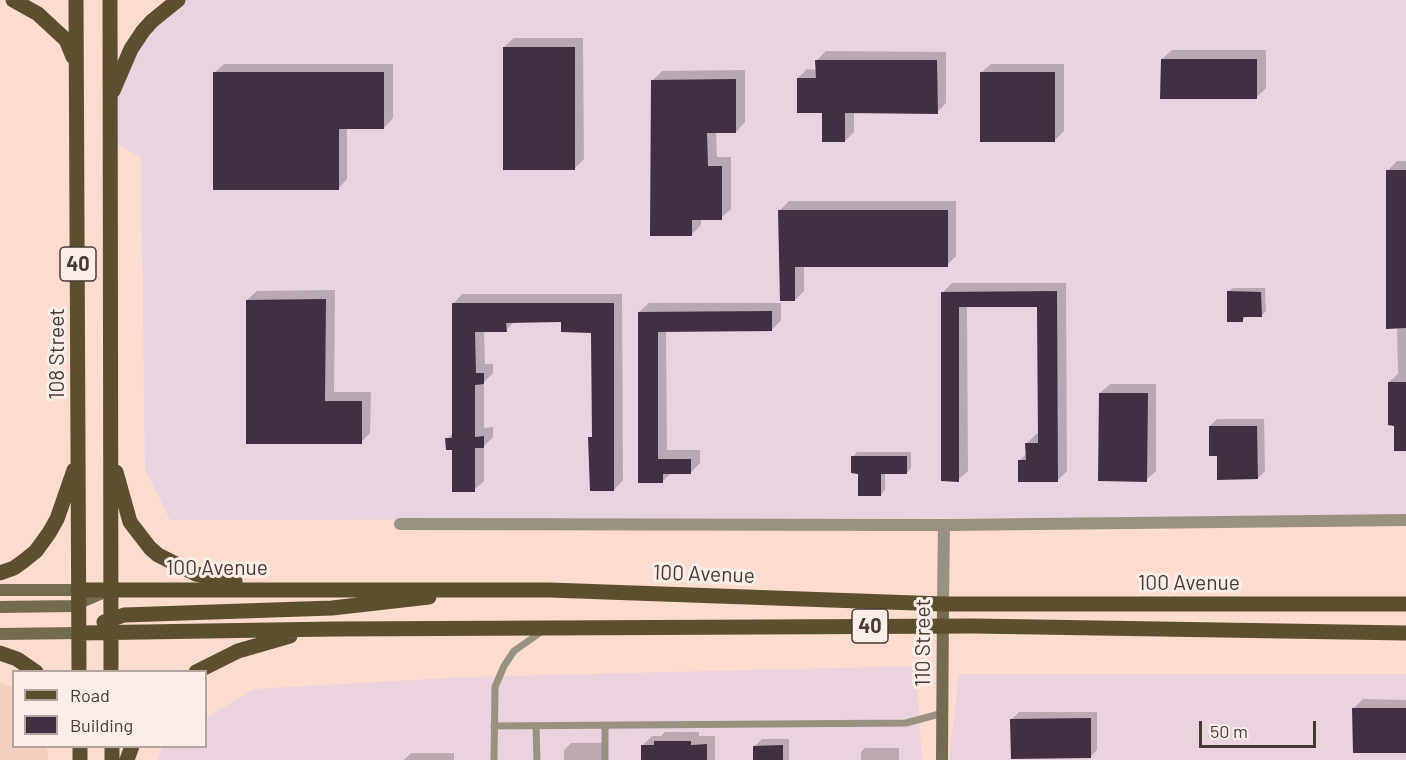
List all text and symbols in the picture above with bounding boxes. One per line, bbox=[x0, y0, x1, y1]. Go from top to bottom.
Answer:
road number: 40 bbox=[60, 247, 96, 281]
street label: 108 Street bbox=[44, 308, 70, 400]
street label: 100 Avenue bbox=[166, 555, 268, 581]
street label: 100 Avenue bbox=[653, 560, 755, 588]
street label: 100 Avenue bbox=[1138, 570, 1240, 596]
street label: 110 Street bbox=[910, 599, 936, 687]
road number: 40 bbox=[852, 609, 888, 643]
legend bbox=[12, 670, 207, 748]
text: Road bbox=[70, 684, 110, 706]
scale bar bbox=[1202, 709, 1319, 747]
text: Building bbox=[70, 714, 133, 736]
text: 50 m bbox=[1210, 720, 1248, 742]

